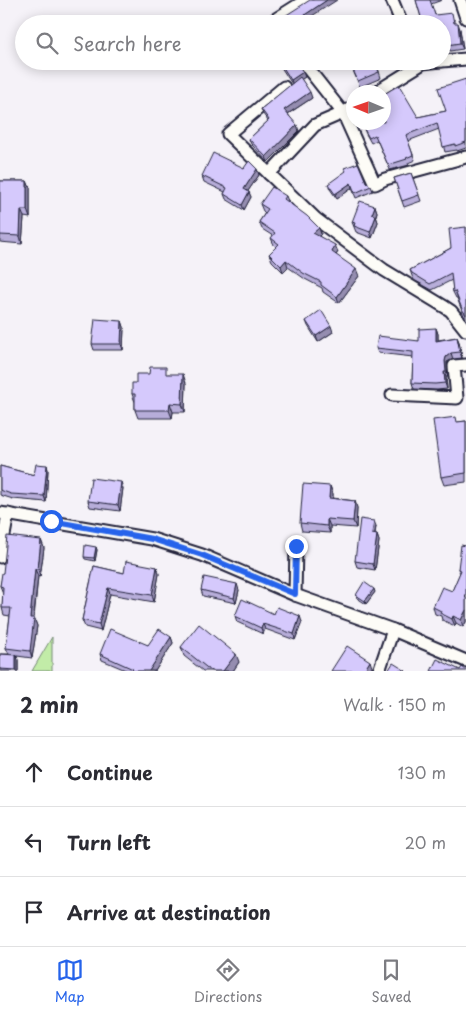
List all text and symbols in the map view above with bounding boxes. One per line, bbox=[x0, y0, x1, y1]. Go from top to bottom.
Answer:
search box bbox=[15, 15, 451, 70]
icon: search bbox=[33, 29, 61, 57]
text: Search here bbox=[73, 29, 182, 57]
north arrow bbox=[346, 85, 391, 130]
route start bbox=[40, 510, 63, 533]
route end bbox=[285, 535, 308, 558]
text: 2 min bbox=[20, 688, 79, 720]
text: Walk · 150 m bbox=[343, 692, 446, 716]
icon: ahead bbox=[20, 758, 48, 786]
text: Continue bbox=[67, 758, 153, 786]
text: 130 m bbox=[398, 760, 446, 784]
icon: left bbox=[20, 828, 48, 856]
text: Turn left bbox=[67, 828, 151, 856]
text: 20 m bbox=[405, 830, 446, 854]
icon: arrive bbox=[20, 898, 48, 926]
text: Arrive at destination bbox=[67, 898, 271, 926]
tab: Map bbox=[55, 956, 85, 1007]
tab: Directions bbox=[194, 956, 262, 1007]
tab: Saved bbox=[372, 956, 411, 1007]

